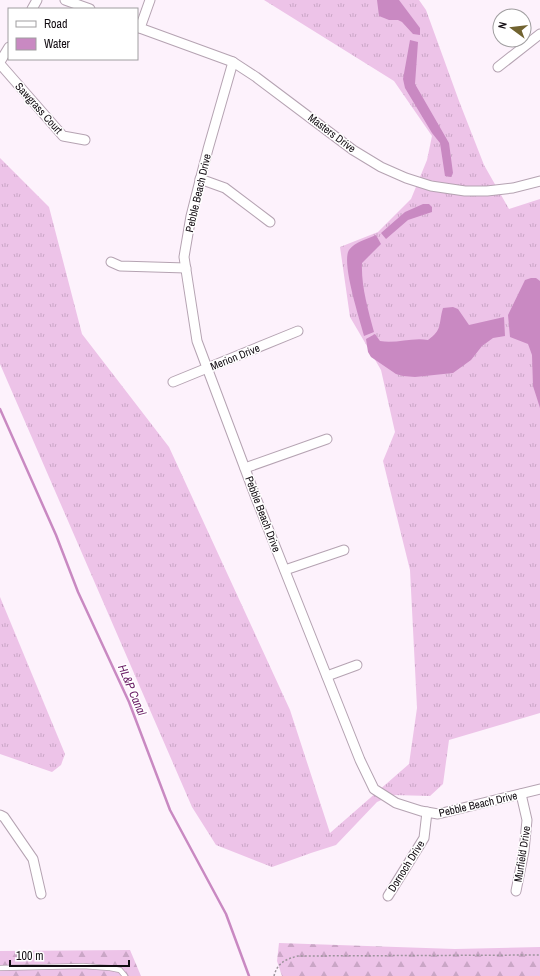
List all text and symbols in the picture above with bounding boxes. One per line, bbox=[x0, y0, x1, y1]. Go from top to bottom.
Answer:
legend bbox=[8, 8, 138, 60]
north arrow bbox=[492, 8, 532, 48]
text: Road bbox=[44, 16, 68, 32]
text: N bbox=[495, 20, 510, 30]
text: Water bbox=[44, 36, 71, 52]
street label: Sawgrass Court bbox=[12, 79, 66, 137]
street label: Masters Drive bbox=[305, 111, 359, 155]
street label: Pebble Beach Drive bbox=[182, 152, 214, 234]
street label: Merion Drive bbox=[208, 341, 262, 373]
street label: Pebble Beach Drive bbox=[242, 474, 284, 554]
water label: HL&P Canal bbox=[114, 662, 150, 719]
street label: Pebble Beach Drive bbox=[437, 788, 519, 820]
street label: Murfield Drive bbox=[511, 825, 533, 883]
street label: Dornoch Drive bbox=[385, 838, 427, 894]
scale bar bbox=[10, 942, 129, 968]
text: 100 m bbox=[16, 948, 43, 964]

